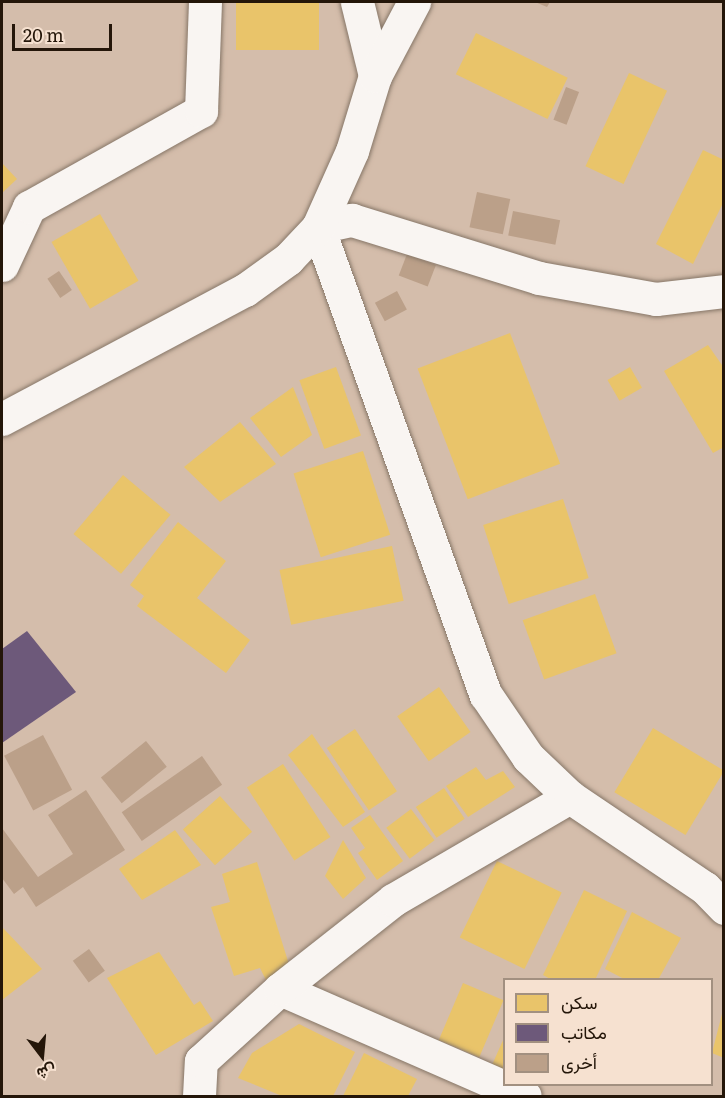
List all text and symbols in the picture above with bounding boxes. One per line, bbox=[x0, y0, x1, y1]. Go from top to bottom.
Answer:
scale bar bbox=[15, 12, 116, 50]
text: 20 m bbox=[23, 21, 64, 48]
legend bbox=[503, 978, 713, 1086]
text: سكن bbox=[561, 988, 597, 1015]
text: مكاتب bbox=[561, 1018, 607, 1045]
north arrow bbox=[12, 1026, 72, 1086]
text: أخرى bbox=[561, 1048, 597, 1075]
text: ش bbox=[34, 1059, 60, 1087]

